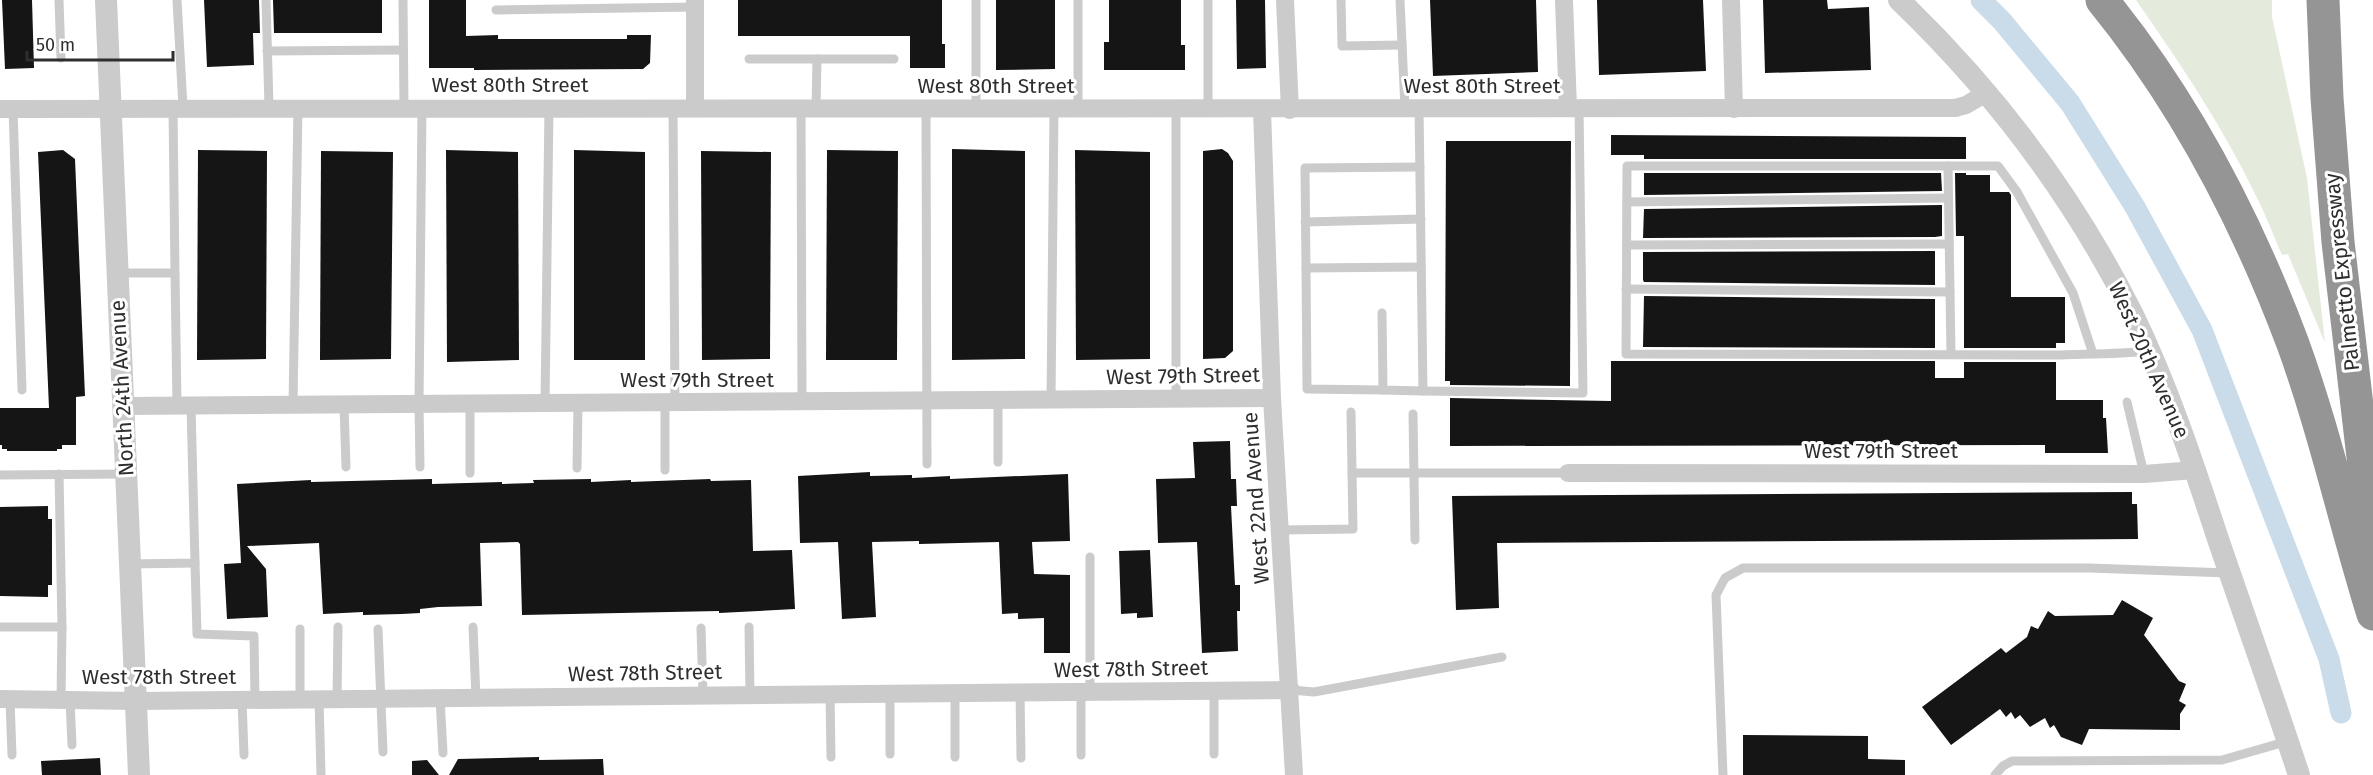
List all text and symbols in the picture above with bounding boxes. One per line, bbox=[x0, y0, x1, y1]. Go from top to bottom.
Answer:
scale bar bbox=[27, 24, 172, 62]
text: 50 m bbox=[36, 34, 75, 56]
street label: West 80th Street bbox=[431, 72, 589, 98]
street label: West 80th Street bbox=[917, 73, 1075, 99]
street label: West 80th Street bbox=[1403, 73, 1561, 99]
street label: Palmetto Expressway bbox=[2319, 171, 2365, 372]
street label: West 20th Avenue bbox=[2103, 278, 2195, 442]
street label: North 24th Avenue bbox=[104, 299, 140, 477]
street label: West 79th Street bbox=[1106, 362, 1261, 390]
street label: West 79th Street bbox=[620, 367, 774, 393]
street label: West 22nd Avenue bbox=[1237, 411, 1275, 585]
street label: West 79th Street bbox=[1804, 438, 1958, 464]
street label: West 78th Street bbox=[1054, 655, 1209, 683]
street label: West 78th Street bbox=[568, 659, 723, 687]
street label: West 78th Street bbox=[82, 664, 237, 690]

